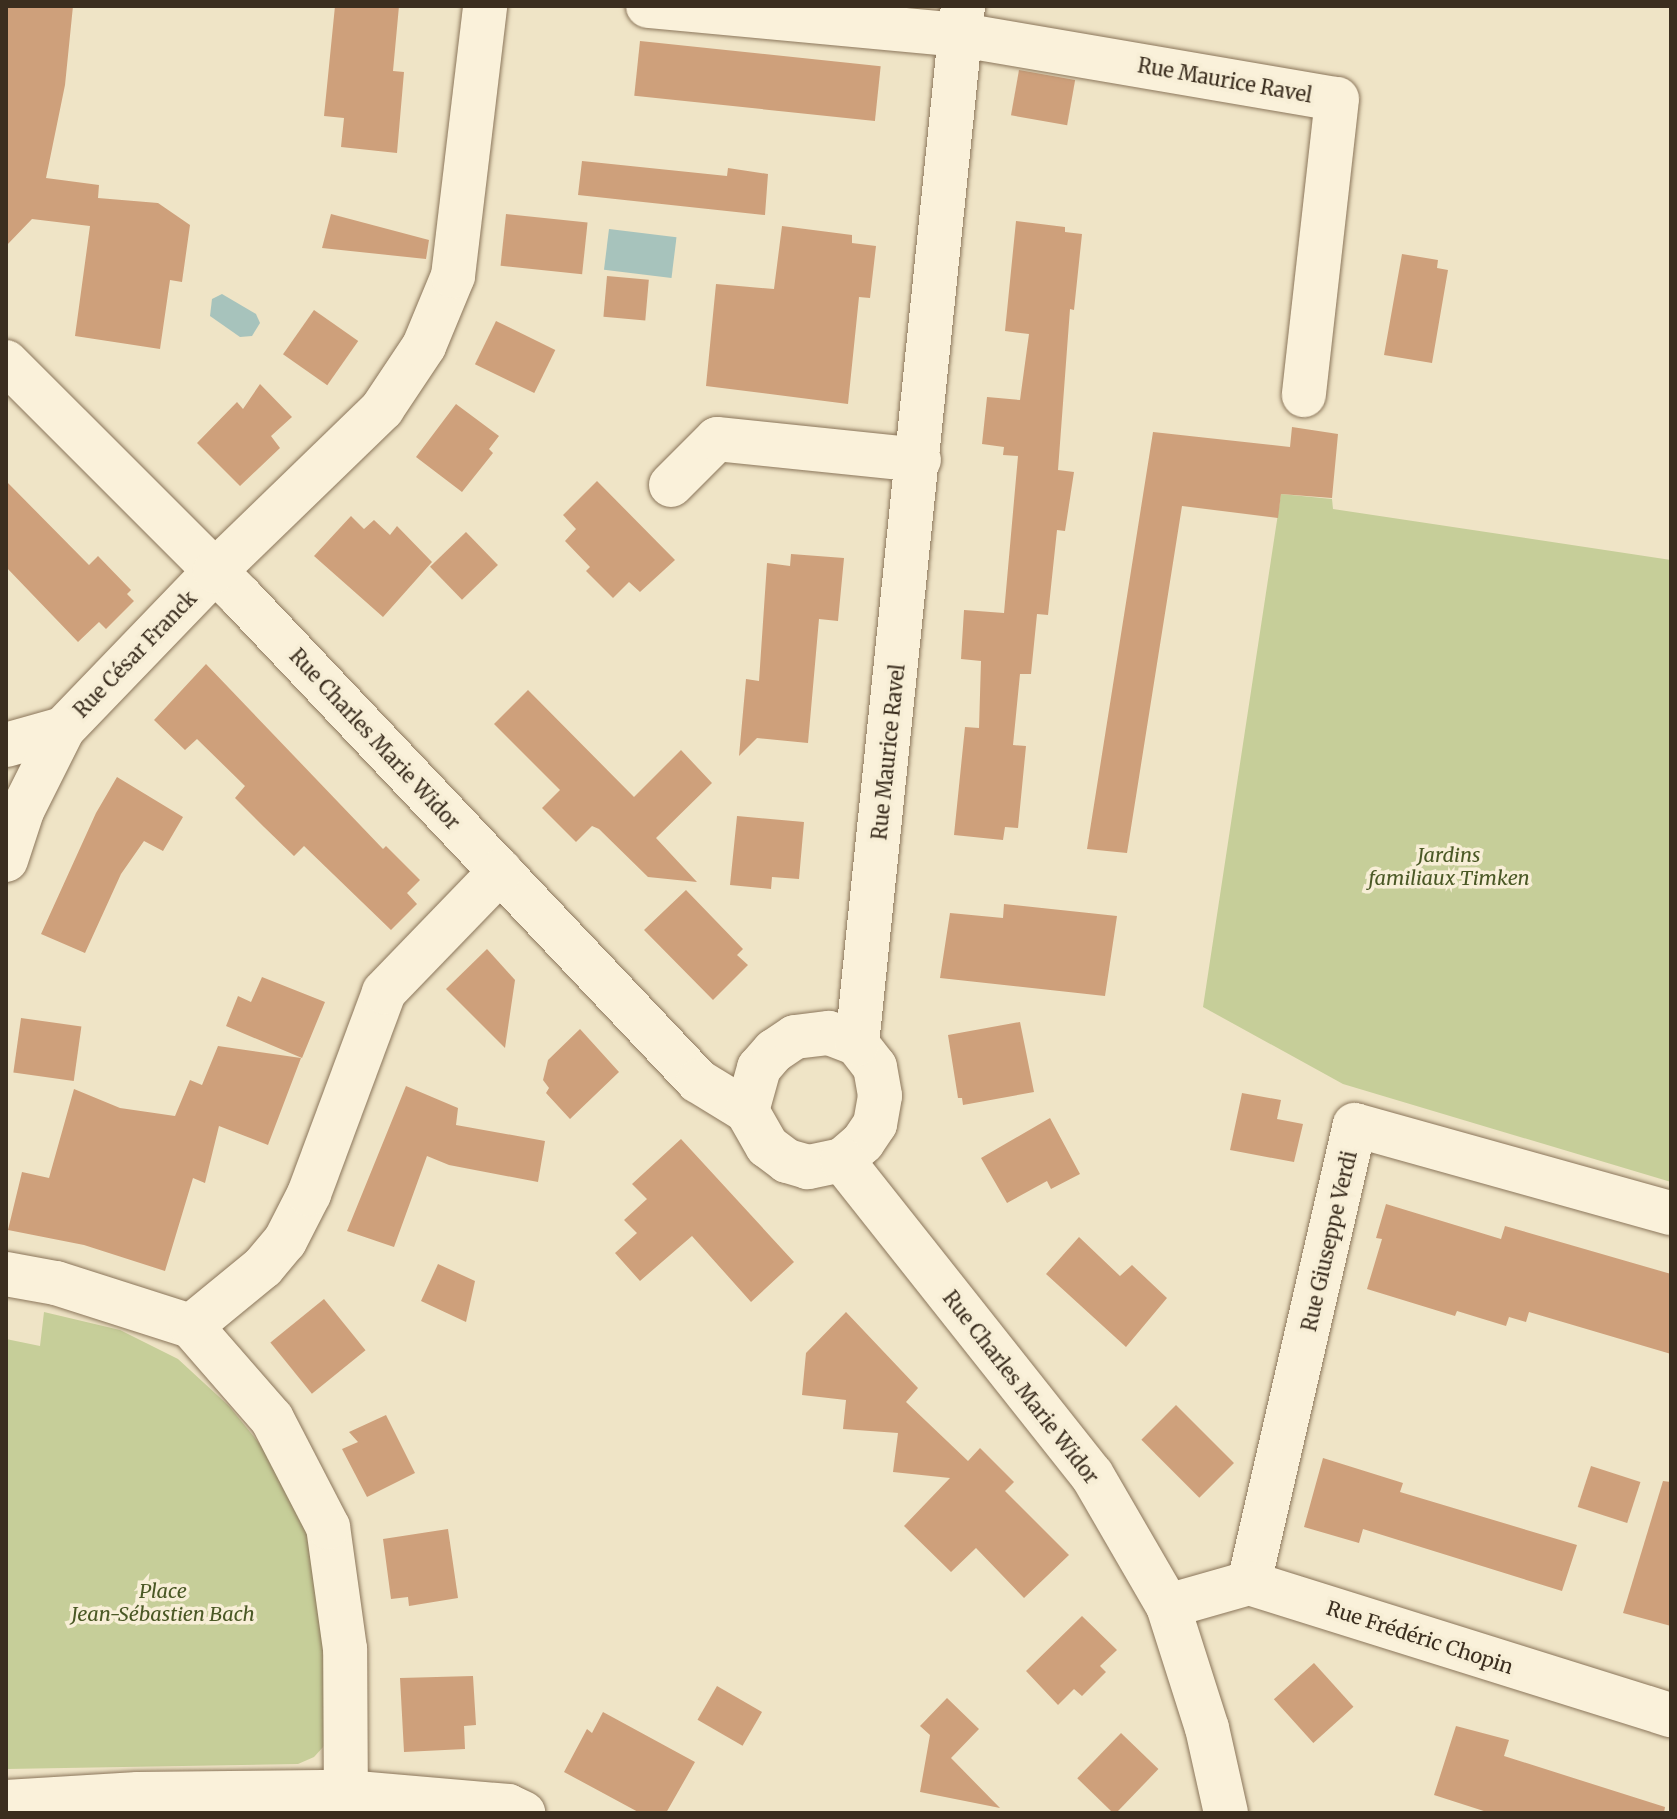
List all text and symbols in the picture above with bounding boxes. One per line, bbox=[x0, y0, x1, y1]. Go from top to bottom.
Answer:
street label: Rue Maurice Ravel bbox=[1136, 53, 1314, 107]
street label: Rue César Franck bbox=[69, 586, 201, 722]
street label: Rue Charles Marie Widor bbox=[285, 644, 465, 834]
street label: Rue Maurice Ravel bbox=[867, 663, 909, 841]
park label: Jardins familiaux Timken bbox=[1368, 843, 1530, 890]
street label: Rue Giuseppe Verdi bbox=[1297, 1148, 1361, 1334]
street label: Rue Charles Marie Widor bbox=[938, 1286, 1104, 1488]
park label: Place Jean-Sébastien Bach bbox=[71, 1578, 255, 1625]
street label: Rue Frédéric Chopin bbox=[1324, 1595, 1516, 1679]

